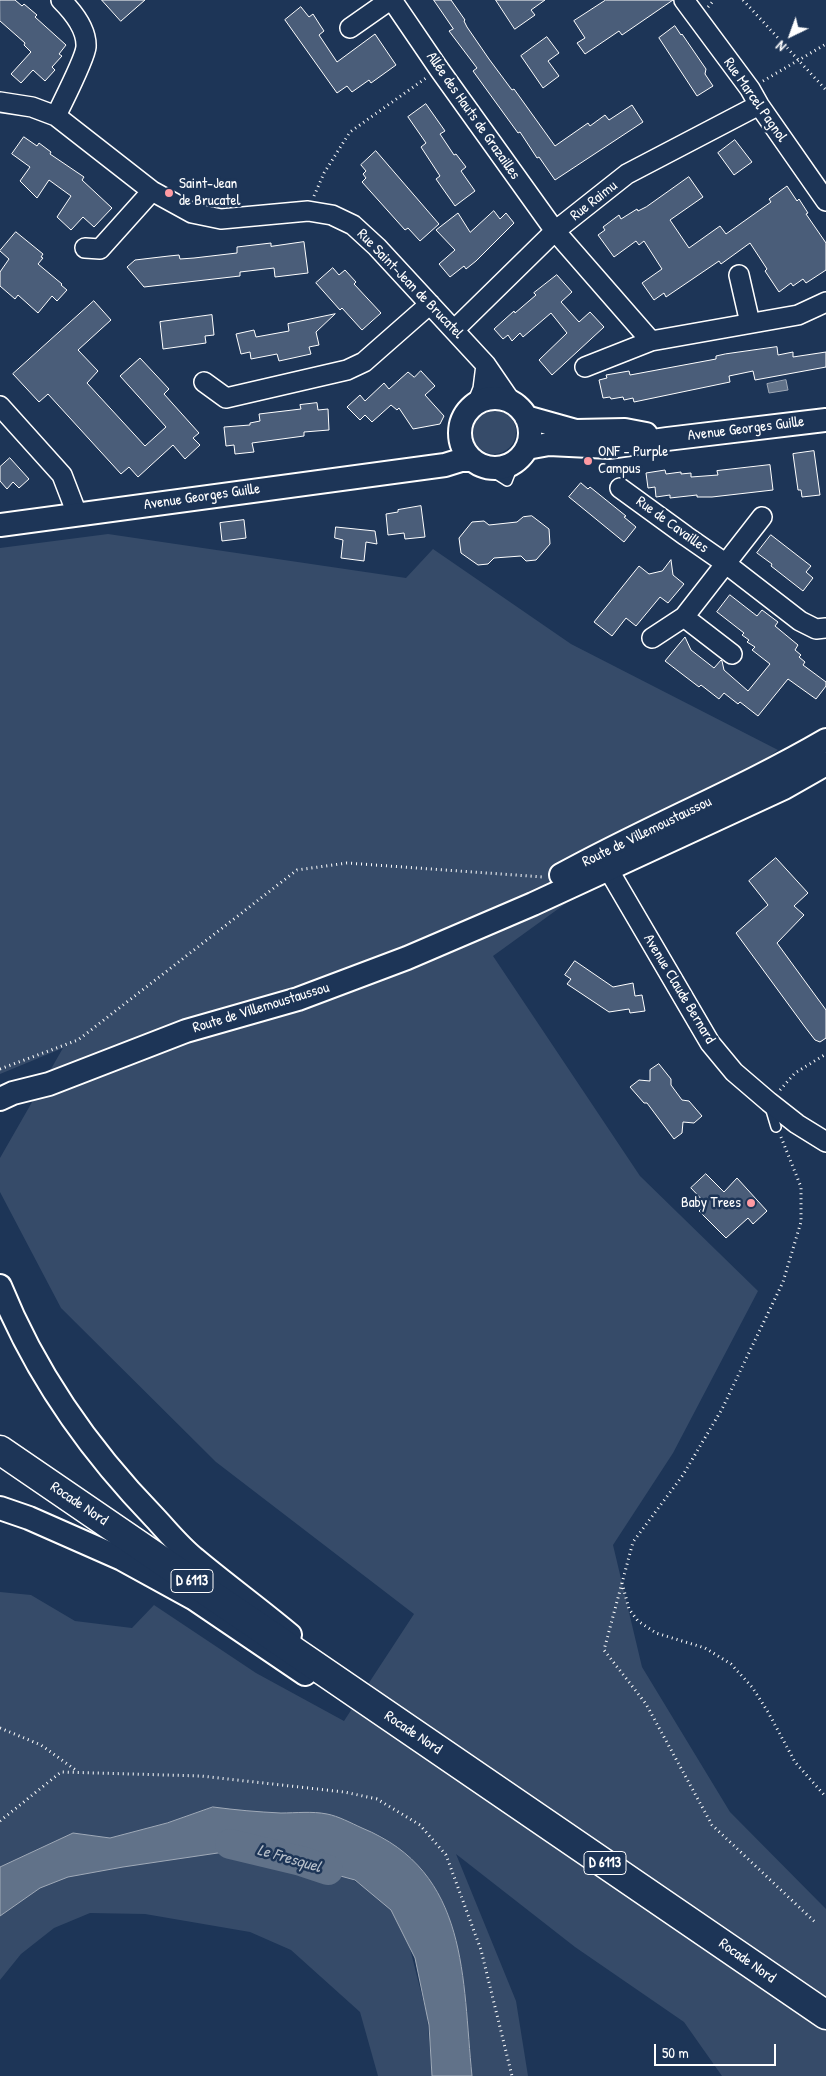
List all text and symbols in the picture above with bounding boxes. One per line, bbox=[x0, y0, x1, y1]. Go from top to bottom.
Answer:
north arrow bbox=[766, 10, 816, 60]
text: N bbox=[772, 37, 790, 56]
street label: Allée des Hauts de Grazailles bbox=[422, 49, 524, 183]
street label: Rue Marcel Pagnol bbox=[719, 54, 791, 146]
place label: Saint-Jean de Brucatel bbox=[179, 175, 240, 210]
street label: Rue Raimu bbox=[567, 177, 621, 225]
marker: Saint-Jean de Brucatel bbox=[163, 187, 175, 199]
street label: Rue Saint-Jean de Brucatel bbox=[353, 225, 467, 343]
street label: Avenue Georges Guille bbox=[687, 413, 805, 445]
place label: ONF - Purple Campus bbox=[598, 443, 668, 478]
marker: ONF - Purple Campus bbox=[582, 455, 594, 467]
street label: Avenue Georges Guille bbox=[143, 480, 261, 514]
street label: Rue de Cavailles bbox=[632, 493, 712, 557]
street label: Route de Villemoustaussou bbox=[579, 793, 715, 871]
street label: Avenue Claude Bernard bbox=[639, 931, 719, 1047]
street label: Route de Villemoustaussou bbox=[191, 979, 331, 1037]
place label: Baby Trees bbox=[681, 1194, 741, 1212]
marker: Baby Trees bbox=[745, 1197, 757, 1209]
street label: Rocade Nord bbox=[47, 1478, 111, 1530]
road number: D 6113 bbox=[171, 1570, 213, 1592]
street label: Rocade Nord bbox=[381, 1707, 445, 1759]
water label: Le Fresquel bbox=[255, 1841, 323, 1877]
road number: D 6113 bbox=[584, 1852, 626, 1875]
street label: Rocade Nord bbox=[715, 1935, 779, 1987]
scale bar bbox=[656, 2034, 778, 2066]
text: 50 m bbox=[662, 2042, 689, 2063]

